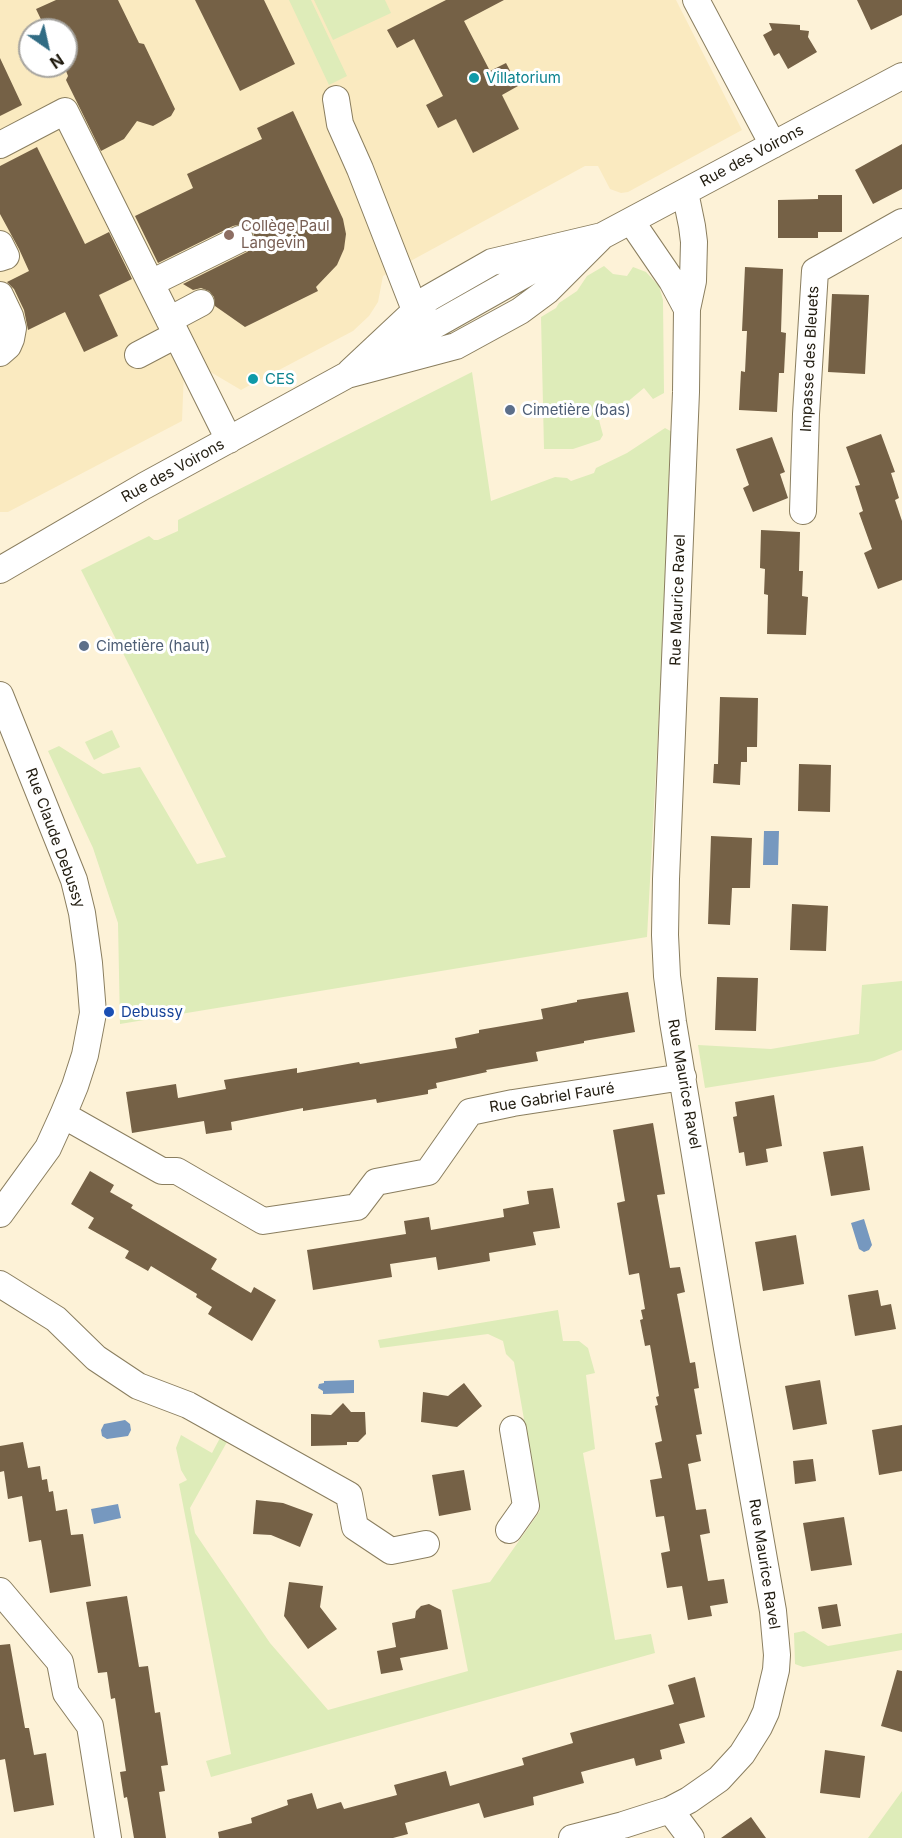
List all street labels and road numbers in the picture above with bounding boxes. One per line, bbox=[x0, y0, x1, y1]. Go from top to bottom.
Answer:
street label: Rue des Voirons bbox=[697, 121, 807, 191]
street label: Impasse des Bleuets bbox=[797, 285, 823, 433]
street label: Rue des Voirons bbox=[118, 435, 228, 507]
street label: Rue Maurice Ravel bbox=[667, 534, 689, 666]
street label: Rue Claude Debussy bbox=[21, 766, 89, 910]
street label: Rue Maurice Ravel bbox=[664, 1018, 704, 1150]
street label: Rue Gabriel Fauré bbox=[488, 1079, 616, 1117]
street label: Rue Maurice Ravel bbox=[745, 1498, 783, 1630]

